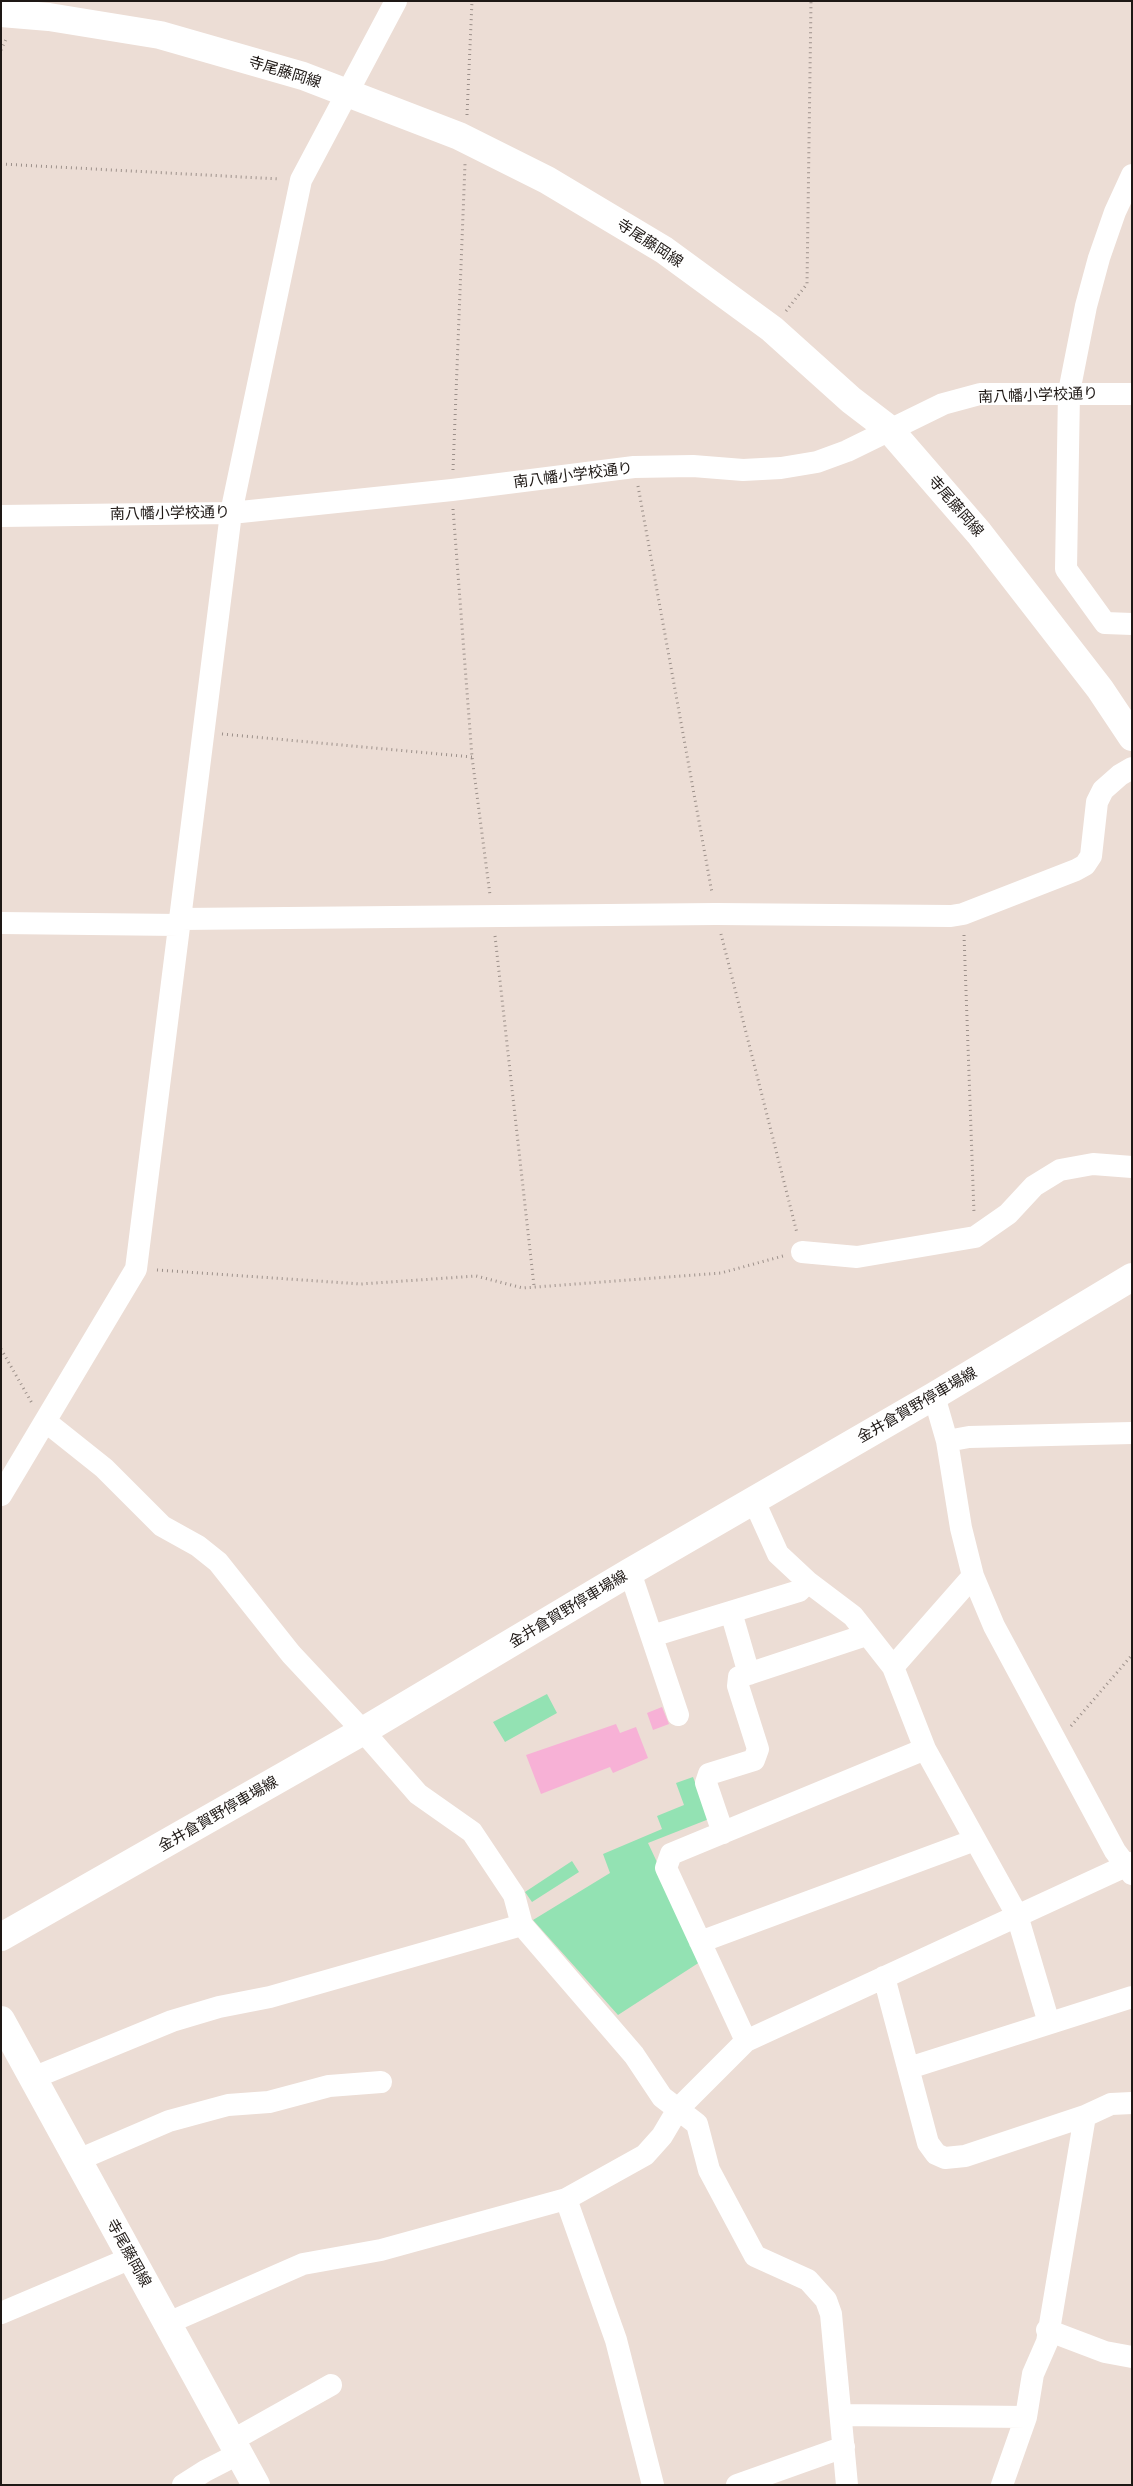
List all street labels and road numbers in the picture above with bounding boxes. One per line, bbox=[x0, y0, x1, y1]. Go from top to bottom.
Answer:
street label: 寺尾藤岡線 bbox=[247, 52, 323, 92]
street label: 寺尾藤岡線 bbox=[614, 215, 686, 271]
street label: 南八幡小学校通り bbox=[978, 384, 1098, 406]
street label: 南八幡小学校通り bbox=[512, 459, 634, 491]
street label: 寺尾藤岡線 bbox=[925, 472, 987, 540]
street label: 南八幡小学校通り bbox=[110, 503, 230, 523]
street label: 金井倉賀野停車場線 bbox=[854, 1363, 980, 1447]
street label: 金井倉賀野停車場線 bbox=[506, 1567, 630, 1651]
street label: 金井倉賀野停車場線 bbox=[155, 1772, 281, 1856]
street label: 寺尾藤岡線 bbox=[103, 2216, 155, 2290]

